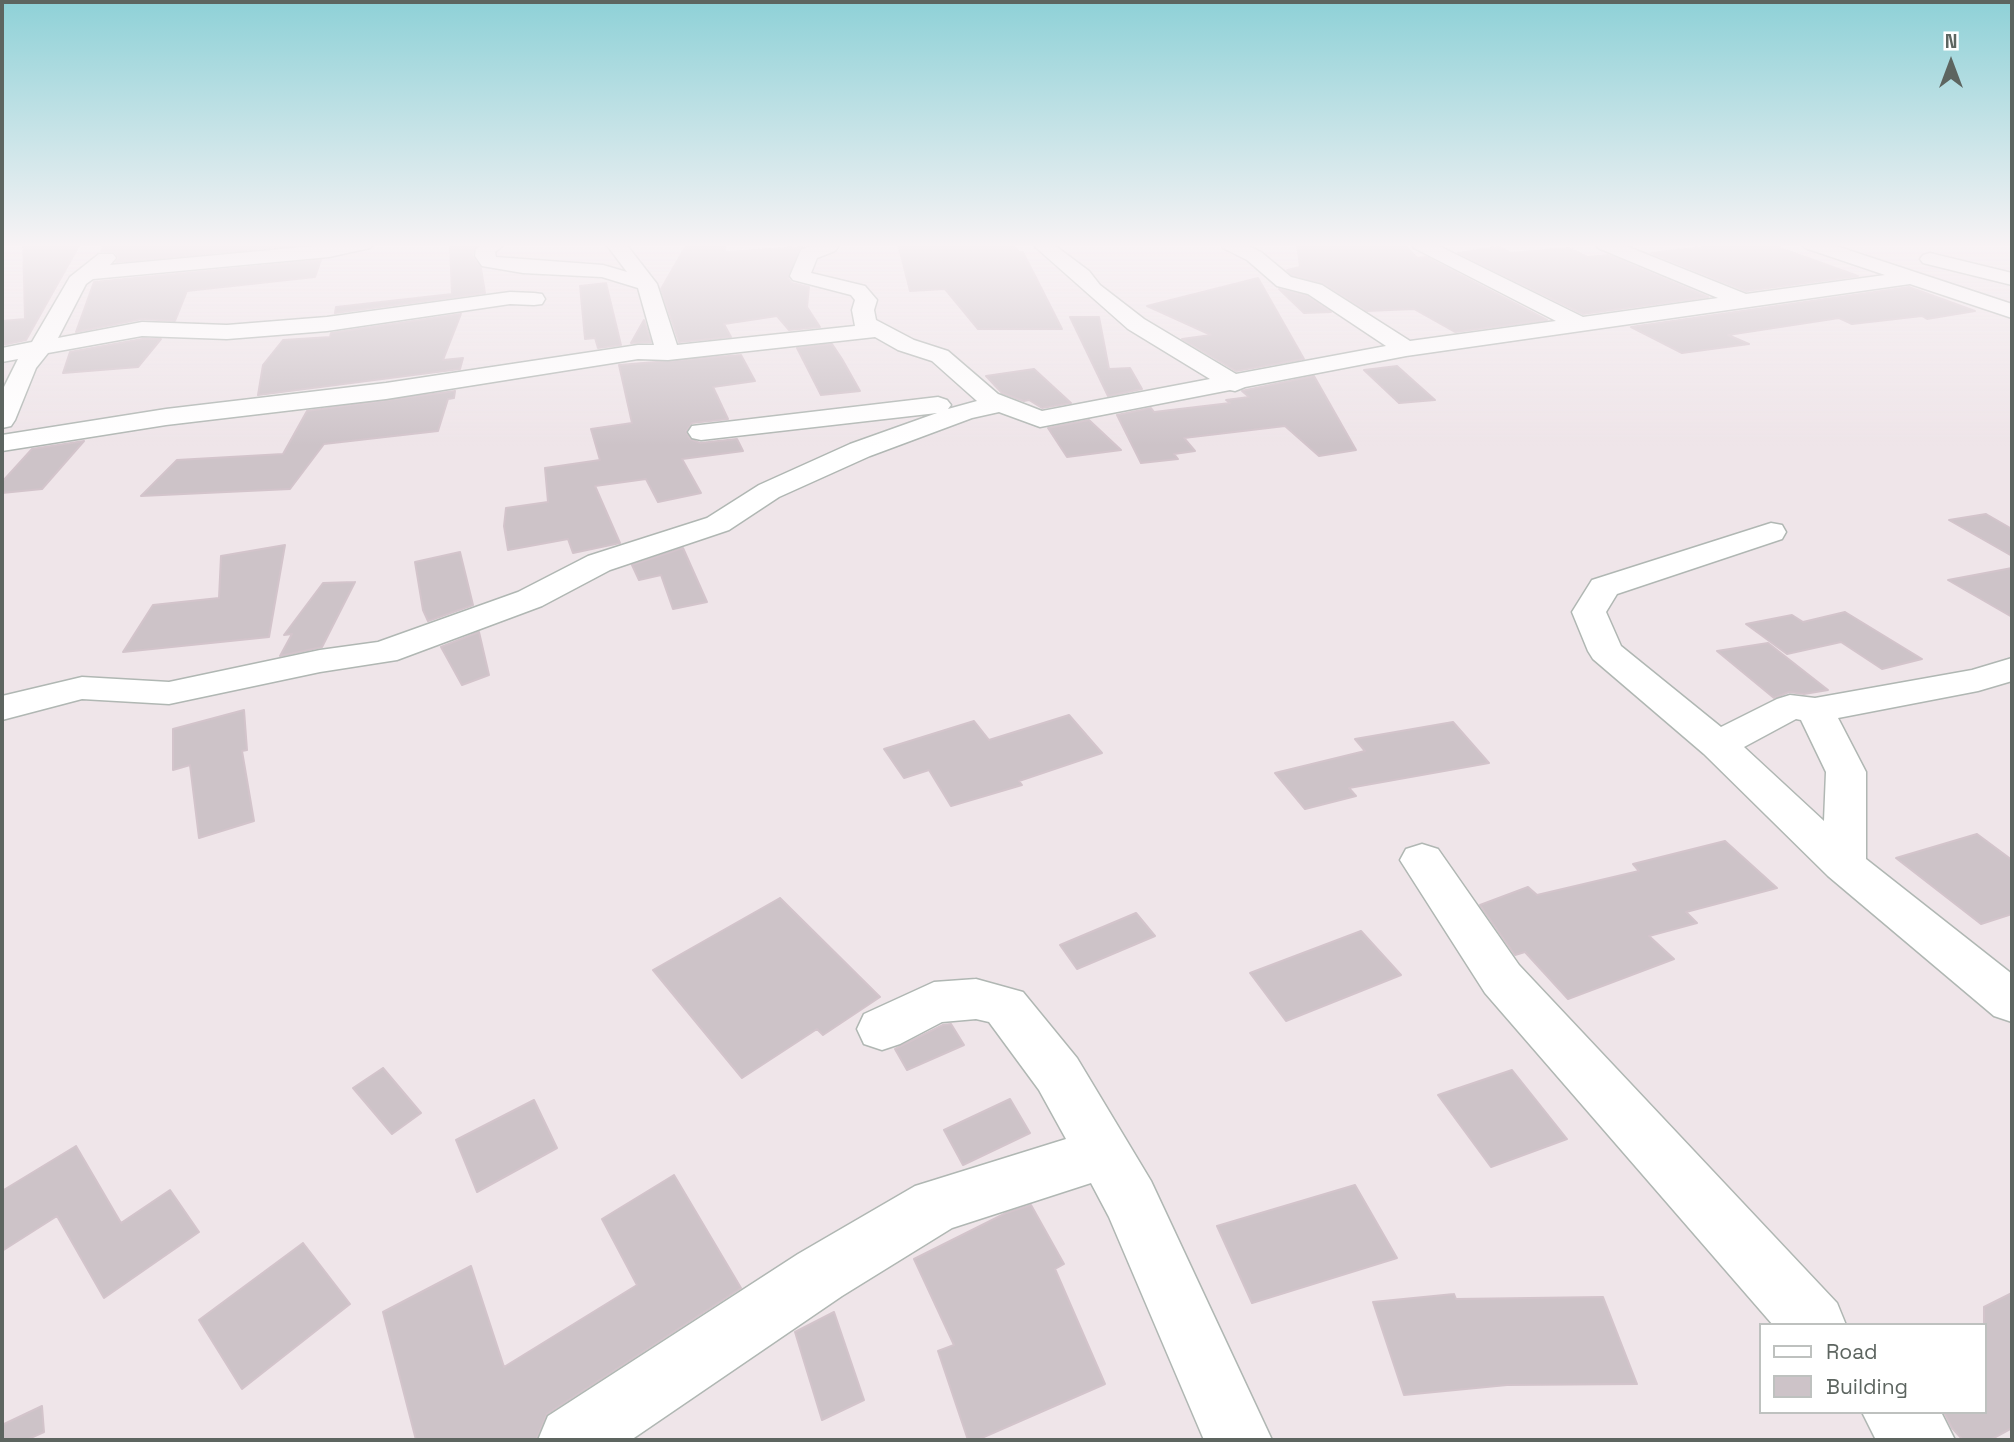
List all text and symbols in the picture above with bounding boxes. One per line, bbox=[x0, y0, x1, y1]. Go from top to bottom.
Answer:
north arrow bbox=[1916, 28, 1986, 98]
text: N bbox=[1945, 29, 1957, 54]
legend bbox=[1758, 1323, 1986, 1414]
text: Road bbox=[1826, 1338, 1878, 1365]
text: Building bbox=[1826, 1373, 1908, 1400]

